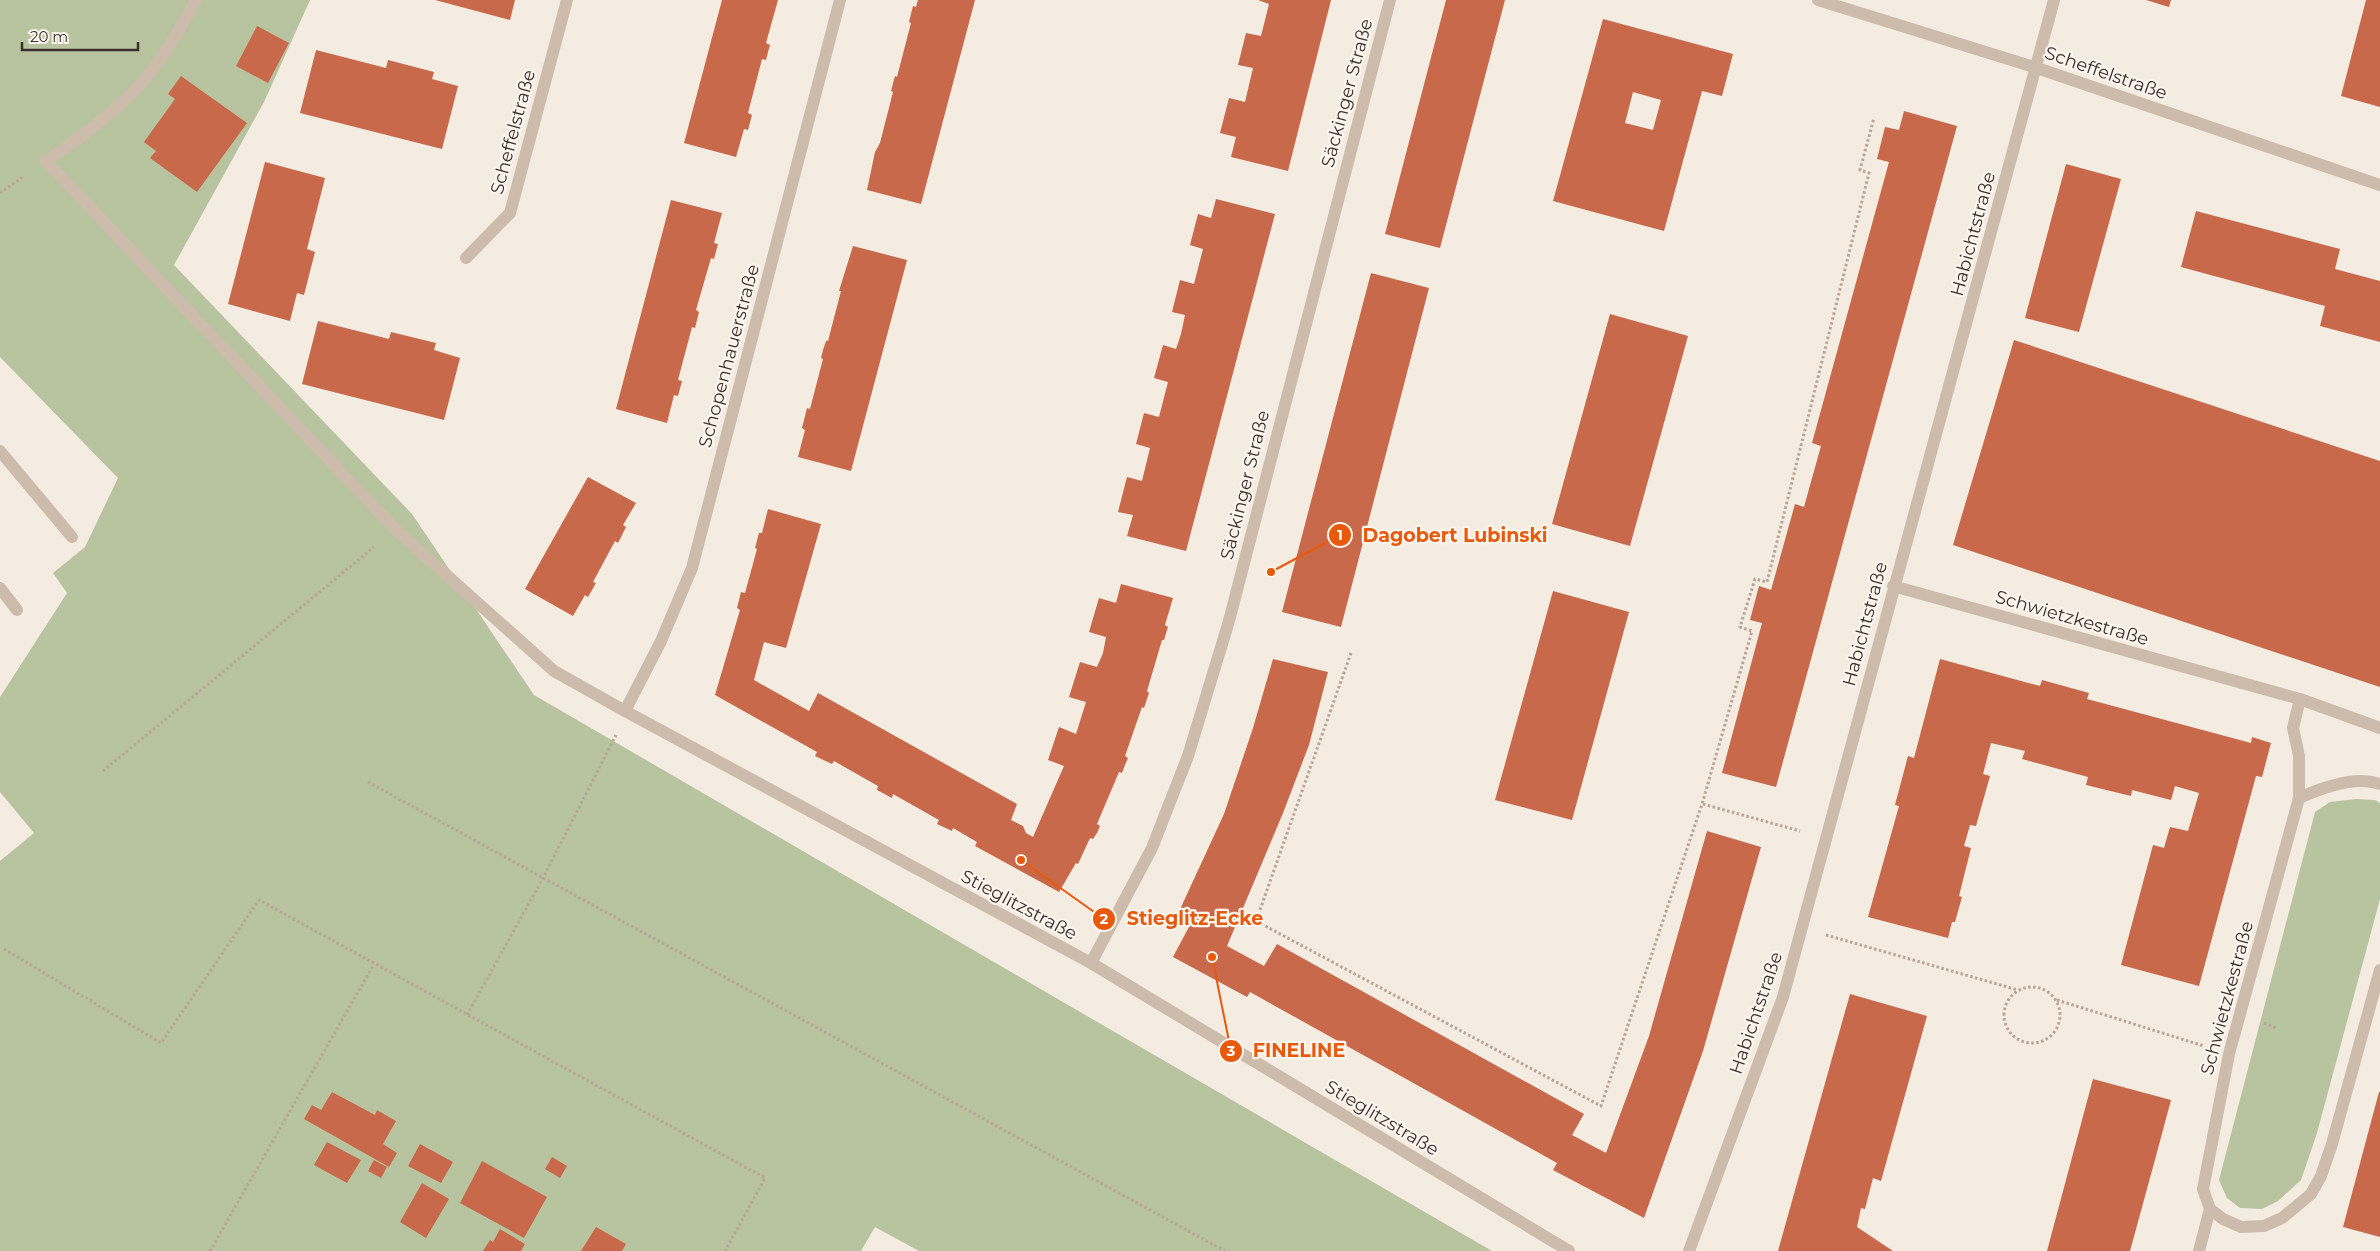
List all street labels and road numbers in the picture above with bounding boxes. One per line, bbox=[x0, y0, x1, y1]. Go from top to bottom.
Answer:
street label: Säckinger Straße bbox=[1317, 16, 1377, 170]
street label: Scheffelstraße bbox=[2042, 42, 2170, 104]
street label: Scheffelstraße bbox=[486, 67, 540, 197]
street label: Habichtstraße bbox=[1946, 169, 2000, 299]
street label: Schopenhauerstraße bbox=[694, 262, 764, 450]
street label: Säckinger Straße bbox=[1216, 408, 1274, 562]
street label: Habichtstraße bbox=[1838, 559, 1892, 689]
street label: Schwietzkestraße bbox=[1993, 586, 2151, 650]
street label: Stieglitzstraße bbox=[957, 865, 1081, 945]
street label: Schwietzkestraße bbox=[2196, 919, 2258, 1077]
street label: Habichtstraße bbox=[1725, 949, 1787, 1077]
street label: Stieglitzstraße bbox=[1321, 1075, 1443, 1161]

